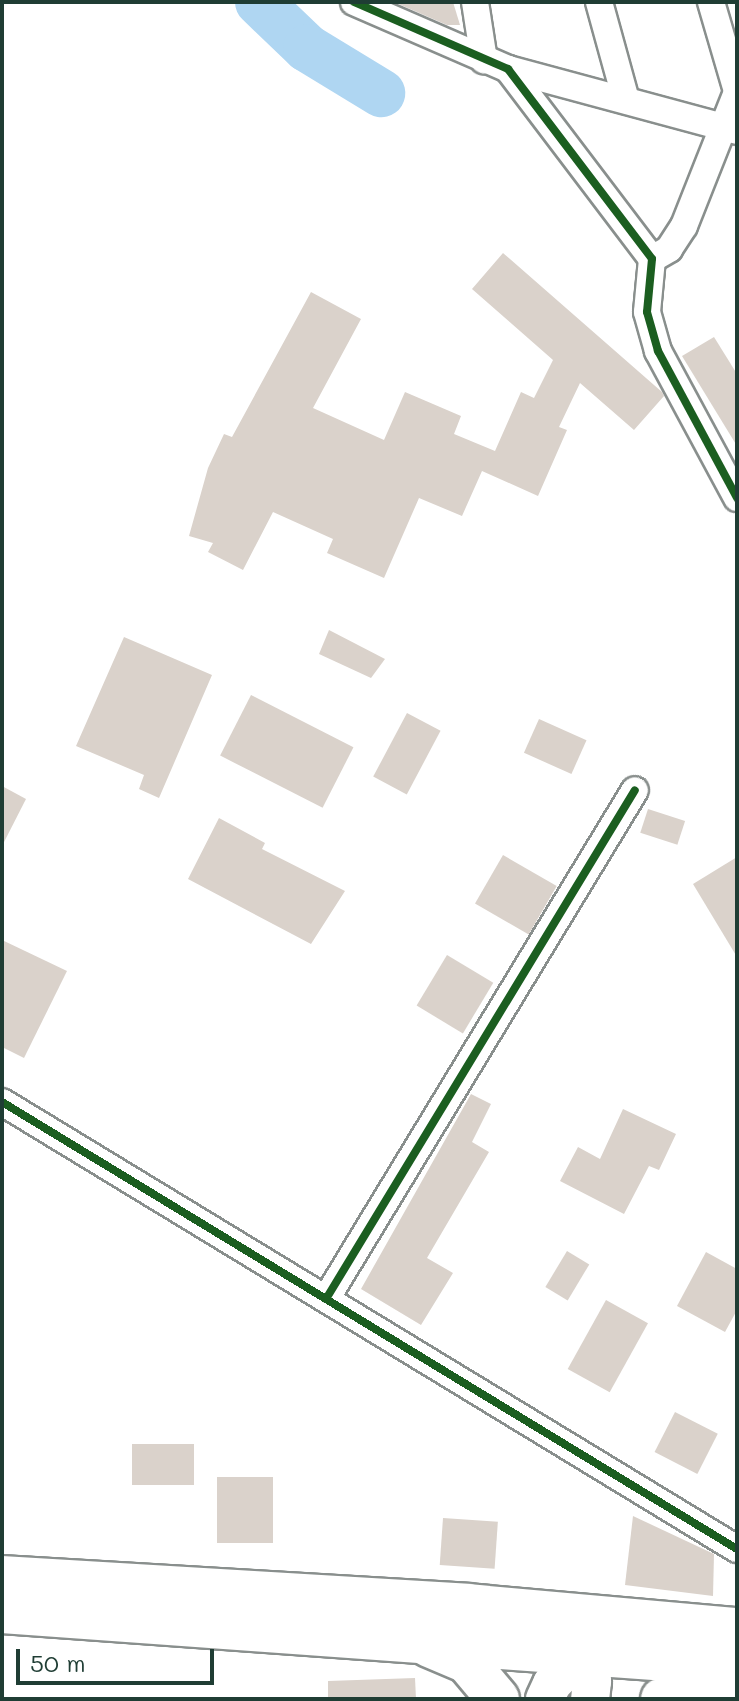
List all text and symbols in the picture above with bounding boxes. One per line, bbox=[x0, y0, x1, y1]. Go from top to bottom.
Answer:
scale bar bbox=[20, 1633, 218, 1683]
text: 50 m bbox=[30, 1647, 86, 1678]

